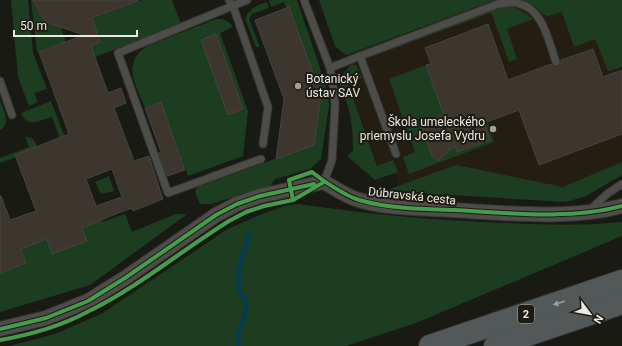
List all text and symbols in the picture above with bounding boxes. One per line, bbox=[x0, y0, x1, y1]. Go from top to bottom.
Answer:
scale bar bbox=[14, 12, 137, 38]
text: 50 m bbox=[20, 19, 47, 33]
place label: Botanický ústav SAV bbox=[306, 72, 360, 100]
marker: Botanický ústav SAV bbox=[293, 81, 303, 91]
place label: Škola umeleckého priemyslu Josefa Vydru bbox=[360, 114, 485, 143]
marker: Škola umeleckého priemyslu Josefa Vydru bbox=[488, 124, 498, 134]
street label: Dúbravská cesta bbox=[367, 184, 457, 208]
north arrow bbox=[570, 294, 610, 334]
one-way arrow bbox=[552, 300, 564, 306]
road number: 2 bbox=[518, 305, 534, 323]
text: N bbox=[590, 312, 606, 326]

